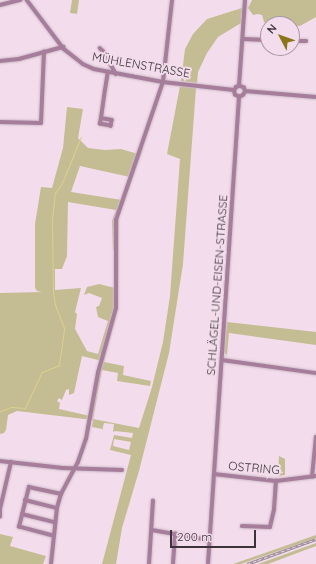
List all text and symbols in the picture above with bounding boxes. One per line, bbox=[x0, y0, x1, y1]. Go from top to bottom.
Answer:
north arrow bbox=[260, 16, 300, 56]
text: N bbox=[264, 21, 280, 36]
street label: MÜHLENSTRASSE bbox=[91, 49, 191, 81]
street label: SCHLÄGEL-UND-EISEN-STRASSE bbox=[204, 194, 230, 376]
street label: OSTRING bbox=[228, 459, 280, 477]
scale bar bbox=[172, 522, 258, 548]
text: 200 m bbox=[177, 529, 212, 544]

